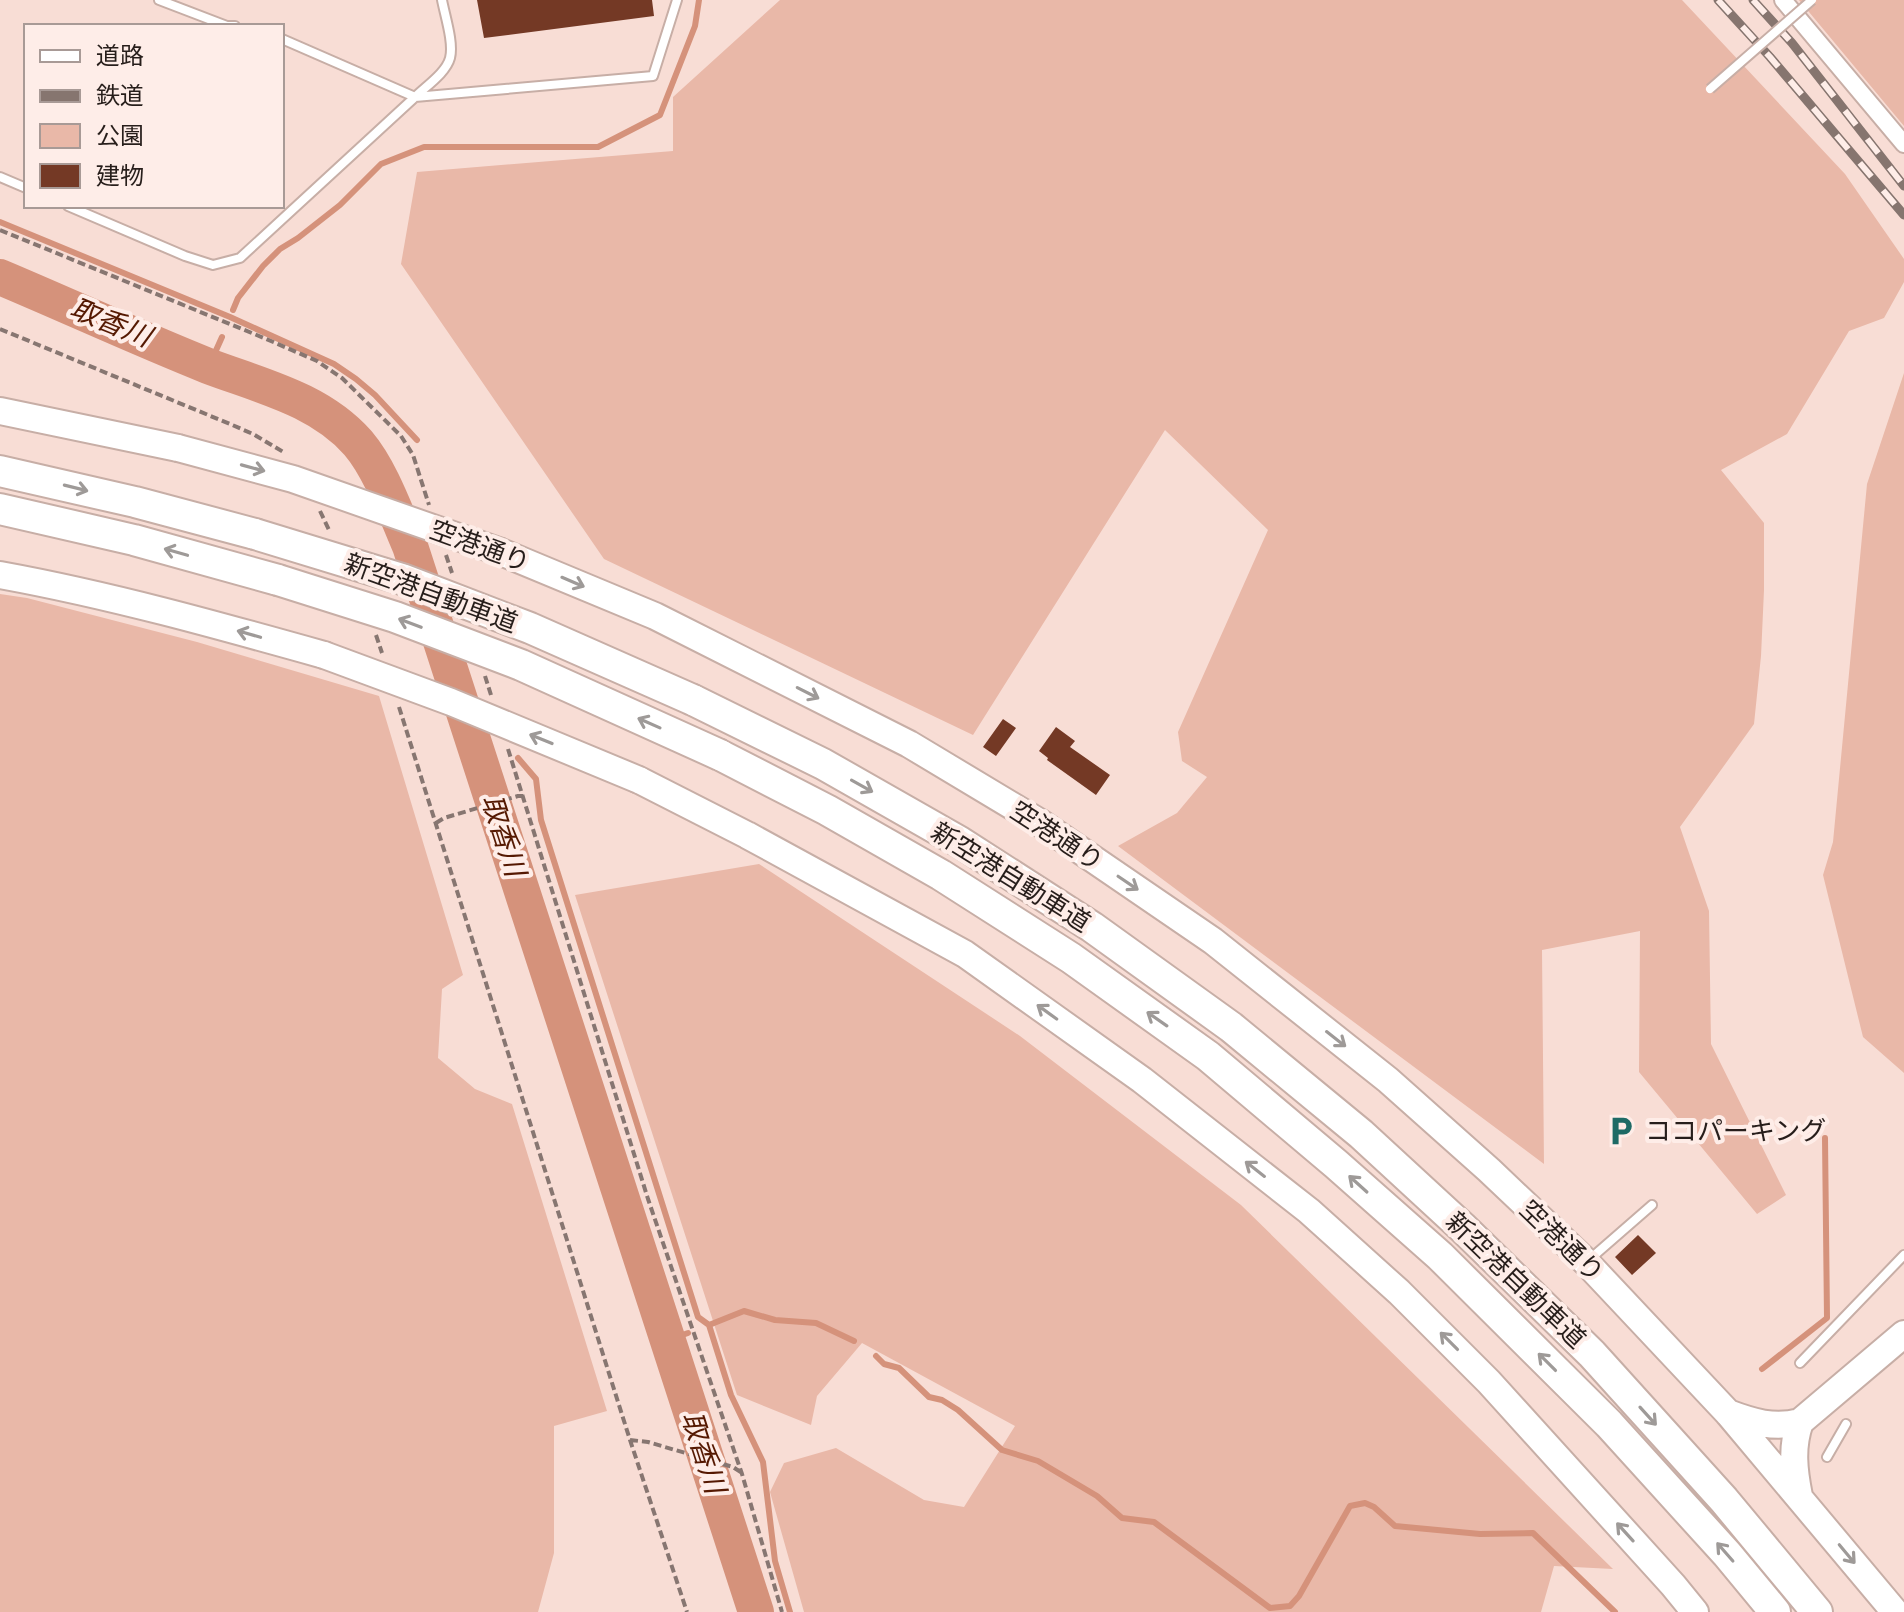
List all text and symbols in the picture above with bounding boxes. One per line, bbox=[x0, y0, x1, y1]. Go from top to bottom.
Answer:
legend bbox=[24, 24, 284, 208]
text: 道路 bbox=[96, 40, 144, 71]
text: 鉄道 bbox=[96, 80, 144, 111]
text: 公園 bbox=[96, 120, 144, 151]
text: 建物 bbox=[96, 160, 144, 191]
water label: 取香川 bbox=[65, 290, 159, 356]
one-way arrow bbox=[239, 462, 265, 477]
one-way arrow bbox=[63, 481, 88, 496]
street label: 空港通り bbox=[425, 512, 535, 580]
one-way arrow bbox=[163, 544, 189, 559]
street label: 新空港自動車道 bbox=[340, 546, 522, 640]
one-way arrow bbox=[560, 576, 585, 590]
one-way arrow bbox=[398, 615, 422, 629]
one-way arrow bbox=[236, 626, 262, 641]
one-way arrow bbox=[796, 685, 820, 701]
one-way arrow bbox=[637, 715, 661, 730]
one-way arrow bbox=[529, 731, 554, 745]
one-way arrow bbox=[850, 778, 873, 794]
water label: 取香川 bbox=[474, 789, 535, 883]
street label: 空港通り bbox=[1004, 793, 1110, 879]
street label: 新空港自動車道 bbox=[925, 814, 1097, 940]
one-way arrow bbox=[1116, 875, 1138, 891]
one-way arrow bbox=[1036, 1004, 1058, 1021]
one-way arrow bbox=[1146, 1011, 1168, 1028]
one-way arrow bbox=[1325, 1030, 1346, 1047]
parking icon: ココパーキング bbox=[1604, 1114, 1638, 1148]
place label: ココパーキング bbox=[1645, 1114, 1826, 1148]
one-way arrow bbox=[1244, 1160, 1266, 1177]
one-way arrow bbox=[1348, 1175, 1369, 1194]
street label: 空港通り bbox=[1513, 1193, 1611, 1289]
street label: 新空港自動車道 bbox=[1439, 1205, 1593, 1355]
one-way arrow bbox=[1439, 1331, 1458, 1351]
one-way arrow bbox=[1537, 1353, 1557, 1372]
water label: 取香川 bbox=[674, 1406, 735, 1500]
one-way arrow bbox=[1639, 1406, 1657, 1426]
one-way arrow bbox=[1616, 1522, 1635, 1543]
one-way arrow bbox=[1716, 1542, 1734, 1562]
one-way arrow bbox=[1838, 1543, 1856, 1564]

